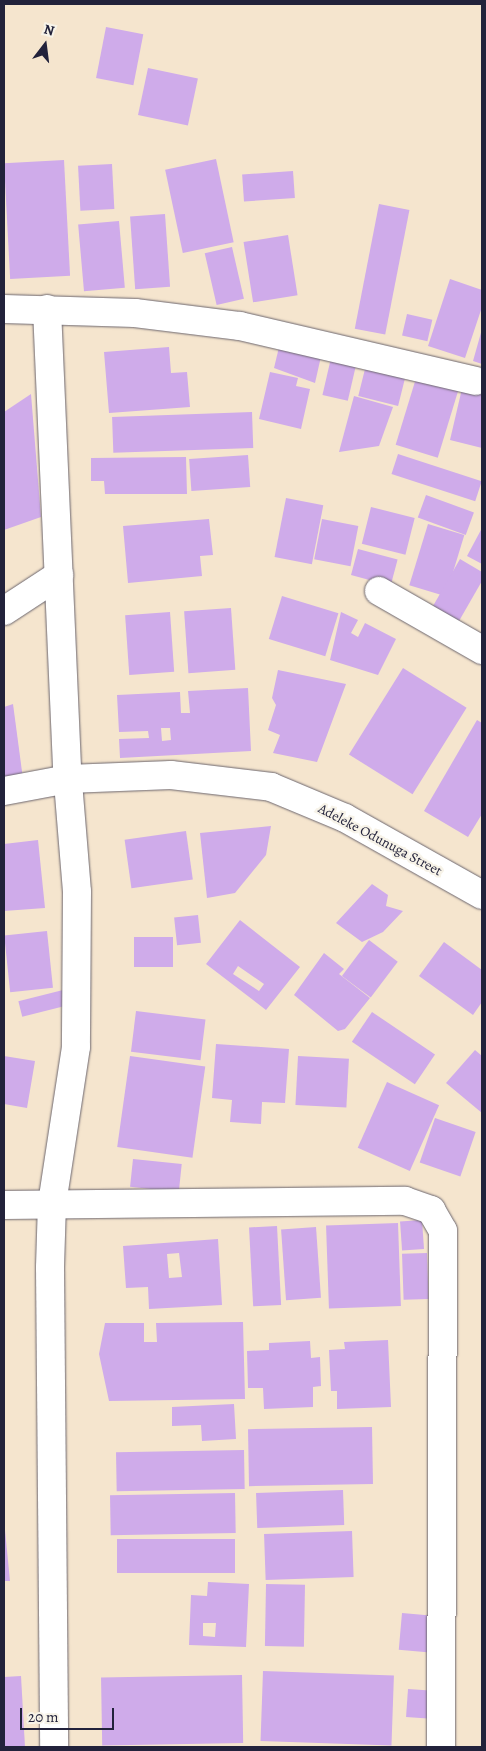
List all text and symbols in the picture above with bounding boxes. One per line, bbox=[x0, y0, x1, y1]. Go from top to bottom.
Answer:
north arrow bbox=[20, 20, 70, 70]
text: N bbox=[42, 20, 56, 41]
street label: Adeleke Odunuga Street bbox=[315, 800, 445, 880]
scale bar bbox=[22, 1698, 116, 1730]
text: 20 m bbox=[28, 1707, 59, 1727]

